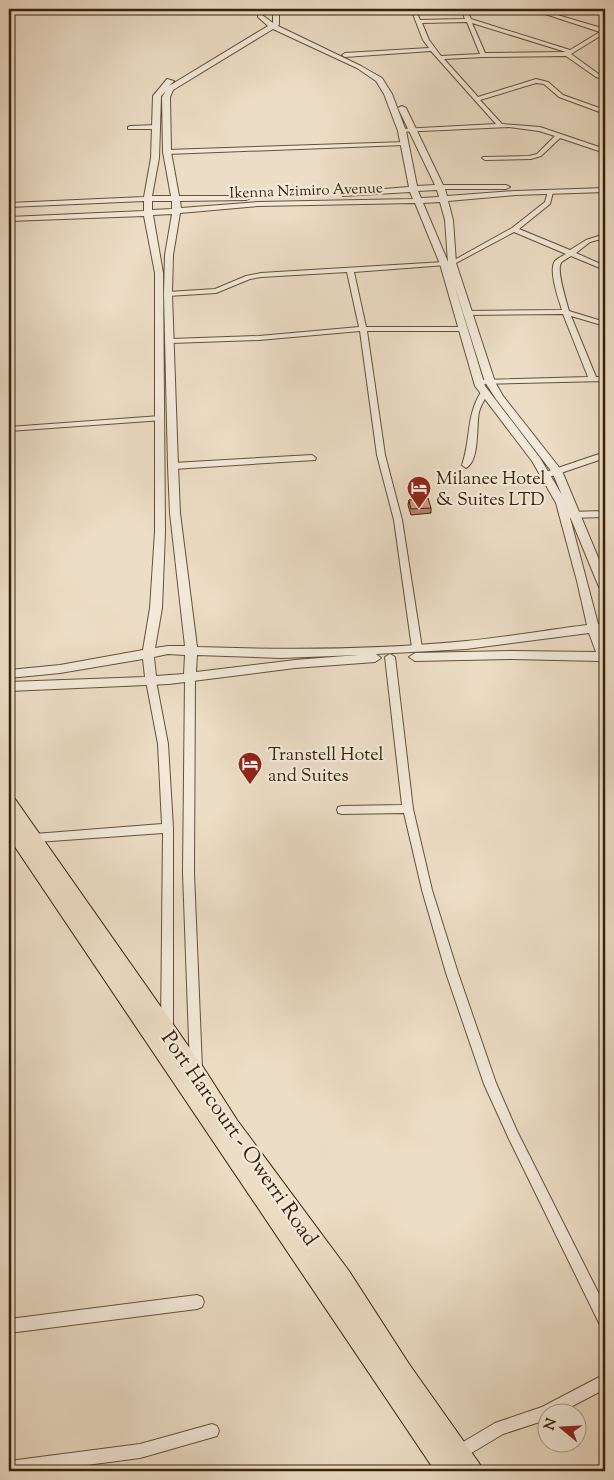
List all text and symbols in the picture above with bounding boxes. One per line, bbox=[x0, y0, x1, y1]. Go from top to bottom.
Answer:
street label: Ikenna Nzimiro Avenue bbox=[229, 178, 383, 205]
place label: Milanee Hotel & Suites LTD bbox=[436, 467, 546, 514]
hotel icon: Milanee Hotel & Suites LTD bbox=[406, 475, 432, 509]
place label: Transtell Hotel and Suites bbox=[268, 743, 384, 790]
hotel icon: Transtell Hotel and Suites bbox=[237, 751, 263, 785]
street label: Port Harcourt - Owerri Road bbox=[153, 1026, 324, 1253]
north arrow bbox=[536, 1402, 586, 1452]
text: N bbox=[540, 1416, 563, 1433]

